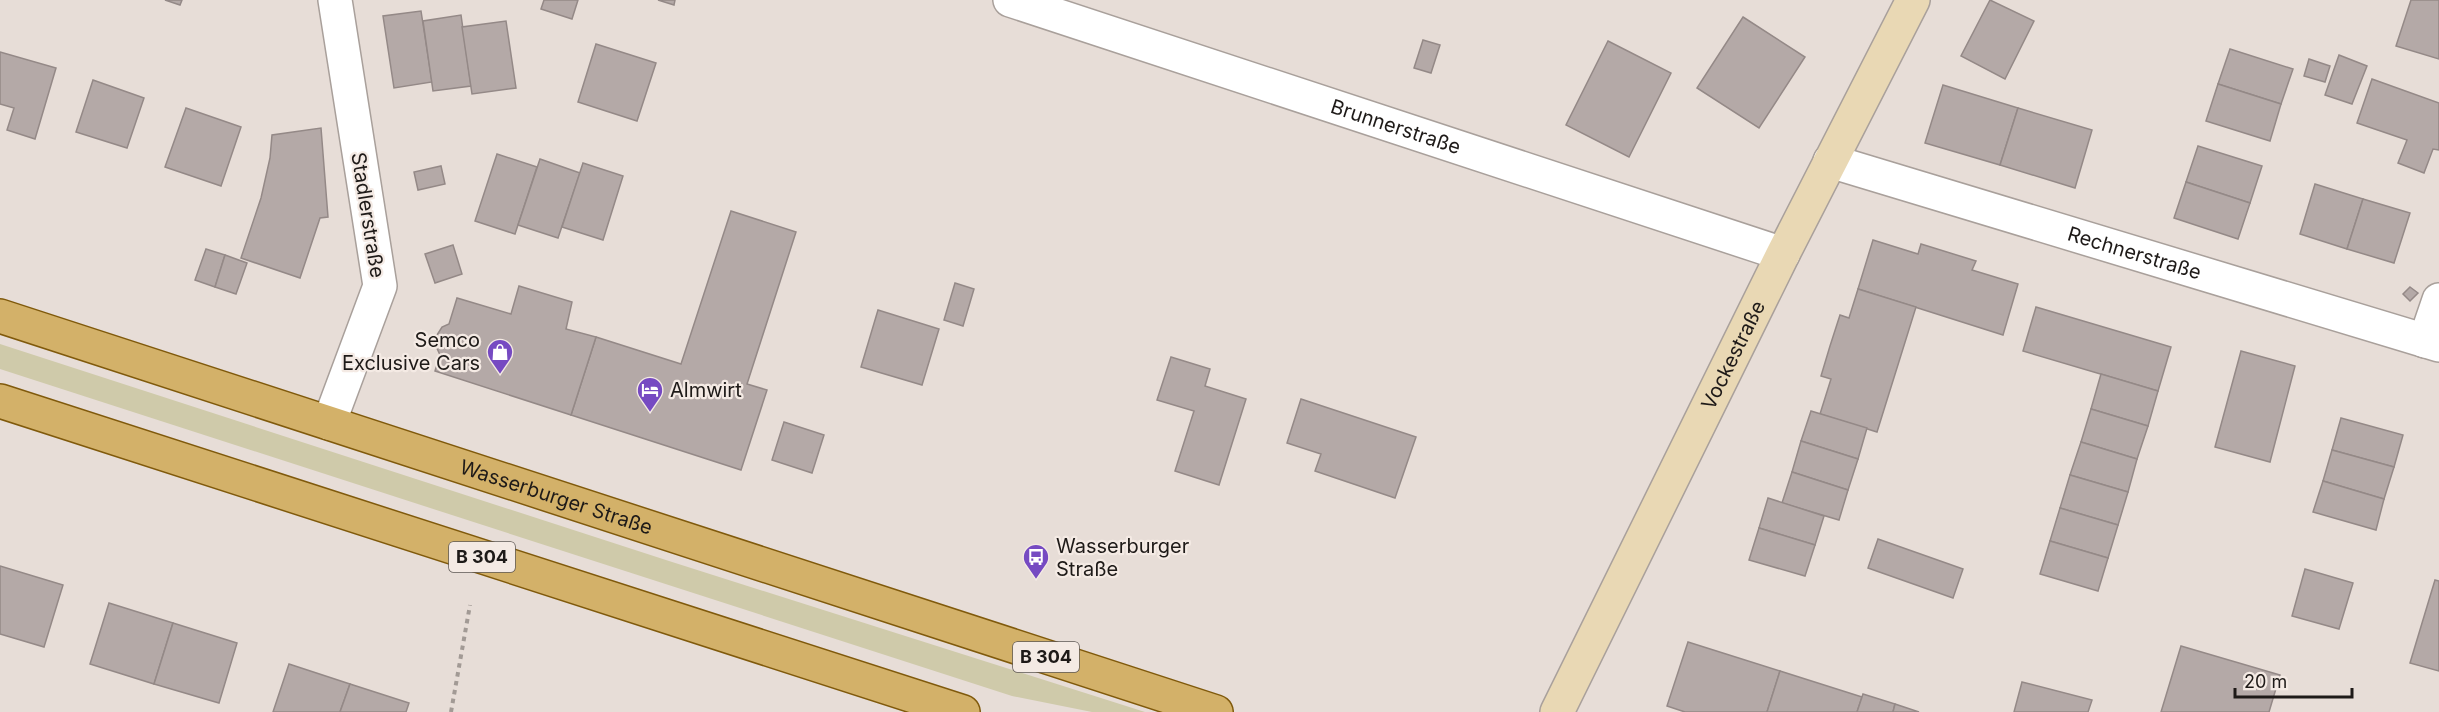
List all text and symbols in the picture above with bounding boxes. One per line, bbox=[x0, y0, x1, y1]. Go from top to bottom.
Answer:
street label: Brunnerstraße bbox=[1328, 94, 1464, 159]
street label: Stadlerstraße bbox=[346, 150, 390, 280]
street label: Rechnerstraße bbox=[2065, 221, 2204, 284]
street label: Vockestraße bbox=[1696, 297, 1770, 413]
place label: Semco Exclusive Cars bbox=[342, 328, 480, 375]
shop icon: Semco Exclusive Cars bbox=[485, 337, 515, 375]
hotel icon: Almwirt bbox=[635, 375, 665, 413]
place label: Almwirt bbox=[670, 378, 742, 402]
street label: Wasserburger Straße bbox=[457, 455, 656, 540]
place label: Wasserburger Straße bbox=[1056, 534, 1190, 581]
road number: B 304 bbox=[449, 542, 515, 572]
bus stop icon: Wasserburger Straße bbox=[1021, 542, 1051, 580]
road number: B 304 bbox=[1013, 642, 1079, 672]
scale bar bbox=[2235, 661, 2352, 699]
text: 20 m bbox=[2244, 671, 2287, 692]

